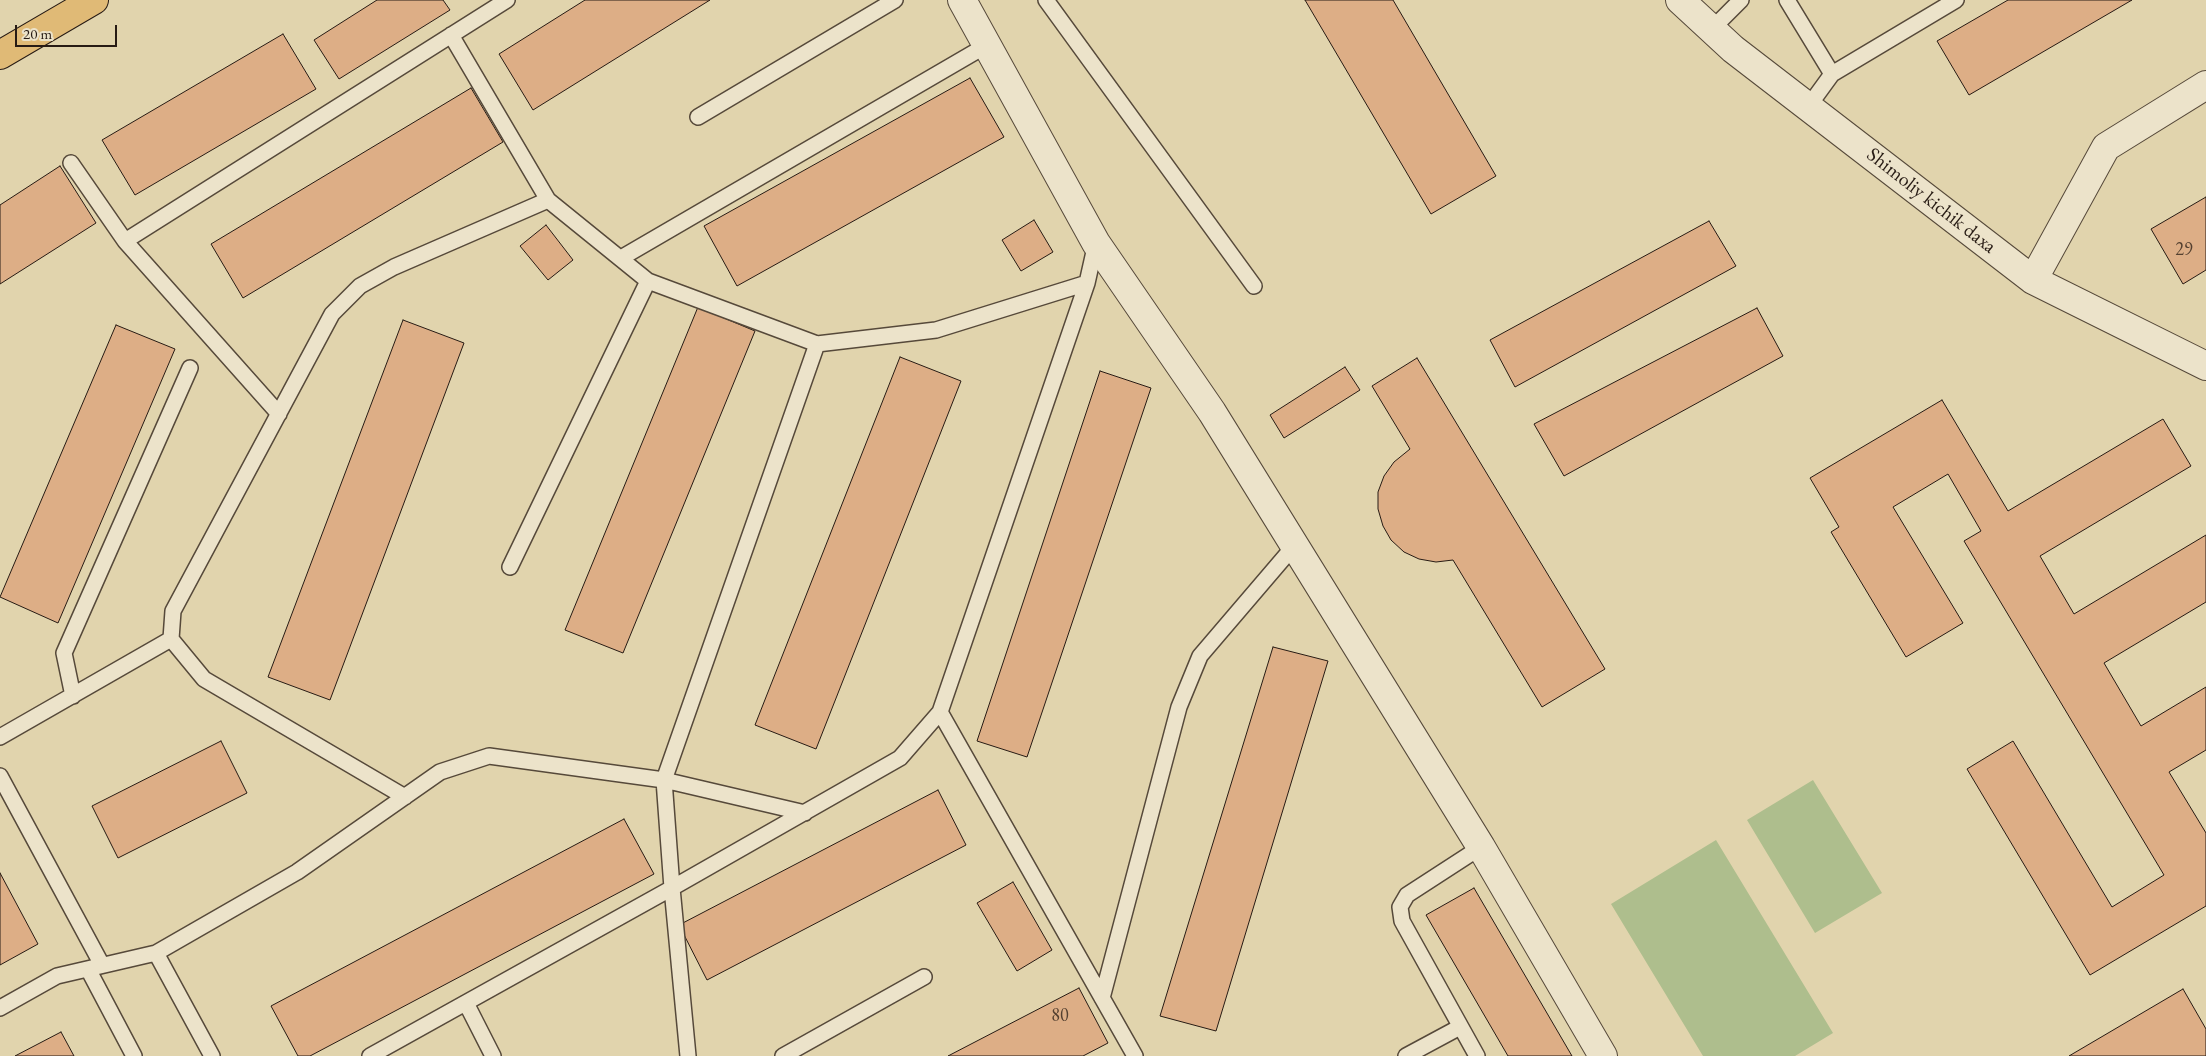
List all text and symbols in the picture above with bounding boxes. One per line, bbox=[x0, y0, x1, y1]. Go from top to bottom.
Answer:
scale bar bbox=[18, 15, 120, 47]
text: 20 m bbox=[23, 24, 52, 43]
street label: Shimoliy kichik daxa bbox=[1862, 143, 2000, 259]
house number: 29 bbox=[2175, 239, 2193, 261]
house number: 80 bbox=[1051, 1005, 1069, 1027]

